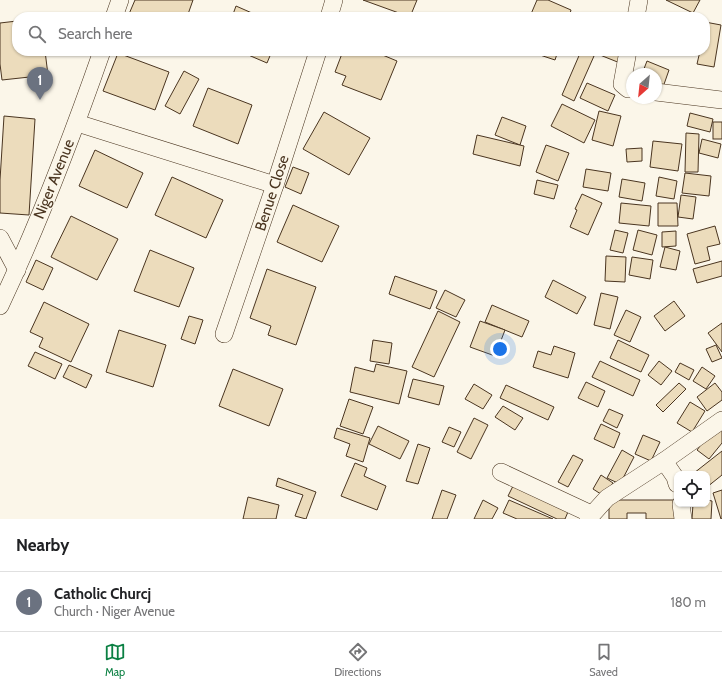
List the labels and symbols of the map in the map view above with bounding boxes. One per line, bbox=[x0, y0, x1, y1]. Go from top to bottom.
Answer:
pin: 1 bbox=[27, 67, 53, 100]
north arrow bbox=[626, 68, 662, 104]
street label: Niger Avenue bbox=[30, 136, 78, 222]
street label: Benue Close bbox=[251, 152, 293, 233]
your location bbox=[490, 339, 510, 359]

